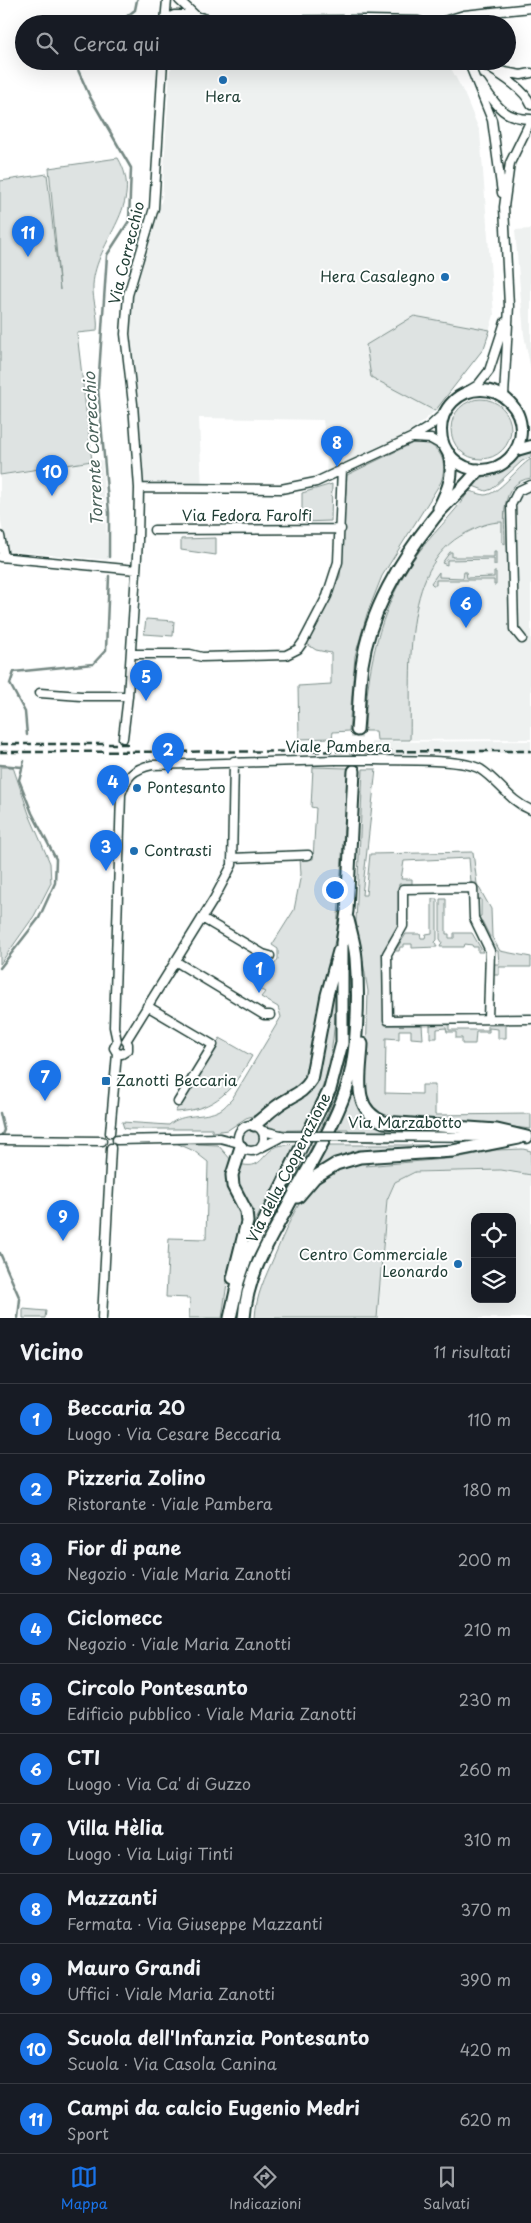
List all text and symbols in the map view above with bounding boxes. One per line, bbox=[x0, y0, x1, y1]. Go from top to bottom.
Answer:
search box bbox=[15, 15, 516, 70]
icon: search bbox=[33, 29, 61, 57]
text: Cerca qui bbox=[73, 29, 160, 57]
marker: Hera bbox=[217, 74, 229, 86]
place label: Hera bbox=[205, 84, 242, 107]
street label: Via Correcchio bbox=[102, 199, 149, 307]
pin: 11 bbox=[12, 216, 44, 257]
place label: Hera Casalegno bbox=[320, 264, 435, 287]
marker: Hera Casalegno bbox=[439, 271, 451, 283]
water label: Torrente Correcchio bbox=[76, 371, 108, 527]
pin: 8 bbox=[321, 426, 353, 467]
pin: 10 bbox=[36, 455, 68, 496]
street label: Via Fedora Farolfi bbox=[182, 503, 312, 526]
pin: 6 bbox=[450, 587, 482, 628]
pin: 5 bbox=[130, 660, 162, 701]
pin: 2 bbox=[152, 733, 184, 774]
street label: Viale Pambera bbox=[285, 734, 391, 757]
pin: 4 bbox=[97, 765, 129, 806]
place label: Pontesanto bbox=[147, 775, 226, 798]
marker: Pontesanto bbox=[131, 782, 143, 794]
pin: 3 bbox=[90, 830, 122, 871]
place label: Contrasti bbox=[144, 838, 212, 861]
marker: Contrasti bbox=[128, 845, 140, 857]
your location bbox=[322, 877, 348, 903]
pin: 1 bbox=[243, 952, 275, 993]
pin: 7 bbox=[29, 1060, 61, 1101]
place label: Zanotti Beccaria bbox=[116, 1068, 238, 1091]
marker: Zanotti Beccaria bbox=[100, 1075, 112, 1087]
street label: Via della Cooperazione bbox=[240, 1088, 336, 1247]
street label: Via Marzabotto bbox=[348, 1110, 462, 1133]
pin: 9 bbox=[47, 1200, 79, 1241]
map controls bbox=[471, 1213, 516, 1303]
button: locate bbox=[471, 1213, 516, 1258]
place label: Centro Commerciale Leonardo bbox=[299, 1242, 448, 1282]
marker: Centro Commerciale Leonardo bbox=[452, 1258, 464, 1270]
button: layers bbox=[471, 1258, 516, 1303]
text: Vicino bbox=[20, 1335, 83, 1367]
text: 11 risultati bbox=[434, 1339, 511, 1363]
text: Beccaria 20 bbox=[67, 1393, 185, 1421]
text: 1 bbox=[32, 1407, 40, 1431]
text: 110 m bbox=[468, 1407, 511, 1431]
text: Luogo · Via Cesare Beccaria bbox=[67, 1421, 281, 1445]
text: Pizzeria Zolino bbox=[67, 1463, 205, 1491]
text: 2 bbox=[30, 1477, 42, 1501]
text: 180 m bbox=[463, 1477, 511, 1501]
text: Ristorante · Viale Pambera bbox=[67, 1491, 273, 1515]
text: Fior di pane bbox=[67, 1533, 181, 1561]
text: 3 bbox=[31, 1547, 41, 1571]
text: 200 m bbox=[458, 1547, 511, 1571]
text: Negozio · Viale Maria Zanotti bbox=[67, 1561, 291, 1585]
text: Ciclomecc bbox=[67, 1603, 163, 1631]
text: 4 bbox=[31, 1617, 41, 1641]
text: 210 m bbox=[463, 1617, 511, 1641]
text: Negozio · Viale Maria Zanotti bbox=[67, 1631, 291, 1655]
text: Circolo Pontesanto bbox=[67, 1673, 248, 1701]
text: 5 bbox=[31, 1687, 41, 1711]
text: 230 m bbox=[459, 1687, 511, 1711]
text: Edificio pubblico · Viale Maria Zanotti bbox=[67, 1701, 357, 1725]
text: CTI bbox=[67, 1743, 100, 1771]
text: 6 bbox=[30, 1757, 42, 1781]
text: 260 m bbox=[459, 1757, 511, 1781]
text: Luogo · Via Ca' di Guzzo bbox=[67, 1771, 251, 1795]
text: Villa Hèlia bbox=[67, 1813, 164, 1841]
text: 7 bbox=[31, 1827, 41, 1851]
text: 310 m bbox=[463, 1827, 511, 1851]
text: Luogo · Via Luigi Tinti bbox=[67, 1841, 233, 1865]
text: Mazzanti bbox=[67, 1883, 157, 1911]
text: 8 bbox=[31, 1897, 41, 1921]
text: 370 m bbox=[461, 1897, 511, 1921]
text: Fermata · Via Giuseppe Mazzanti bbox=[67, 1911, 323, 1935]
text: Mauro Grandi bbox=[67, 1953, 201, 1981]
text: 9 bbox=[31, 1967, 41, 1991]
text: 390 m bbox=[460, 1967, 511, 1991]
text: Uffici · Viale Maria Zanotti bbox=[67, 1981, 275, 2005]
text: Scuola dell'Infanzia Pontesanto bbox=[67, 2023, 369, 2051]
text: 10 bbox=[26, 2037, 46, 2061]
text: 420 m bbox=[460, 2037, 511, 2061]
text: Scuola · Via Casola Canina bbox=[67, 2051, 277, 2075]
text: Campi da calcio Eugenio Medri bbox=[67, 2093, 360, 2121]
text: 11 bbox=[29, 2107, 43, 2131]
text: 620 m bbox=[459, 2107, 511, 2131]
text: Sport bbox=[67, 2121, 109, 2145]
tab: Mappa bbox=[61, 2163, 107, 2214]
tab: Indicazioni bbox=[229, 2163, 301, 2214]
tab: Salvati bbox=[423, 2163, 470, 2214]

